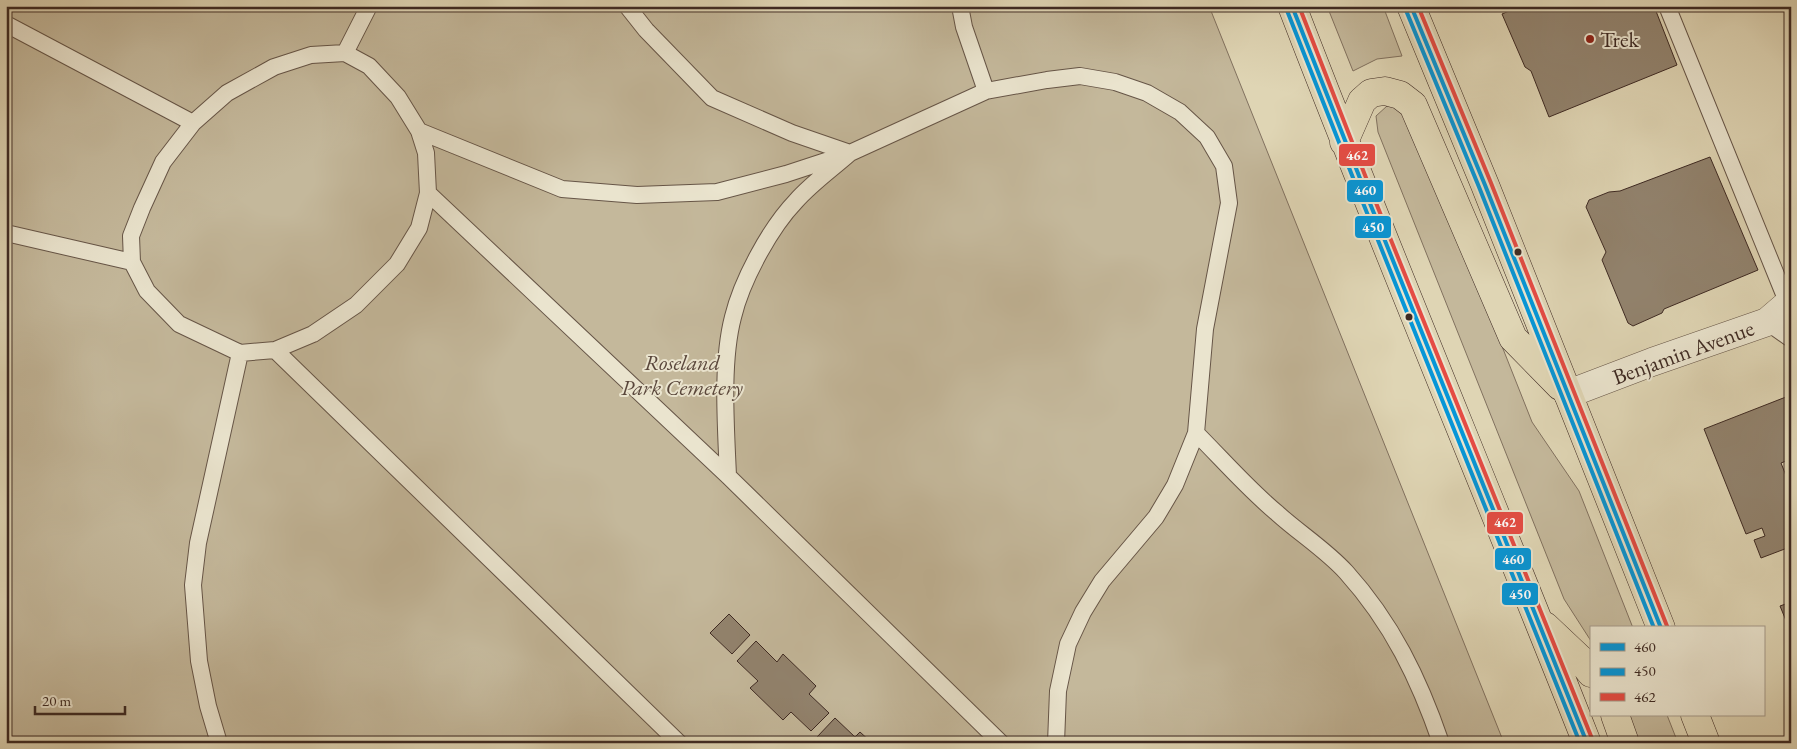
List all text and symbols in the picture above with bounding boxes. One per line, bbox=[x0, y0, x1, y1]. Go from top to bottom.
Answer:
place label: Trek bbox=[1600, 25, 1639, 54]
marker: Trek bbox=[1584, 33, 1596, 45]
line badge: 462 bbox=[1338, 143, 1376, 167]
text: 462 bbox=[1346, 146, 1369, 164]
line badge: 460 bbox=[1346, 179, 1384, 203]
text: 460 bbox=[1354, 181, 1377, 199]
line badge: 450 bbox=[1354, 215, 1392, 239]
text: 450 bbox=[1362, 218, 1385, 236]
unlabelled marker bbox=[1513, 247, 1523, 257]
unlabelled marker bbox=[1404, 312, 1414, 322]
street label: Benjamin Avenue bbox=[1608, 313, 1758, 391]
park label: Roseland Park Cemetery bbox=[621, 348, 743, 402]
line badge: 462 bbox=[1486, 511, 1524, 535]
text: 462 bbox=[1494, 513, 1517, 531]
line badge: 460 bbox=[1494, 547, 1532, 571]
text: 460 bbox=[1502, 550, 1525, 568]
line badge: 450 bbox=[1501, 582, 1539, 606]
text: 450 bbox=[1509, 585, 1532, 603]
legend bbox=[1590, 626, 1764, 716]
text: 460 bbox=[1634, 637, 1656, 656]
text: 450 bbox=[1634, 661, 1656, 680]
scale bar bbox=[35, 684, 125, 716]
text: 462 bbox=[1634, 687, 1656, 706]
text: 20 m bbox=[42, 691, 71, 710]

